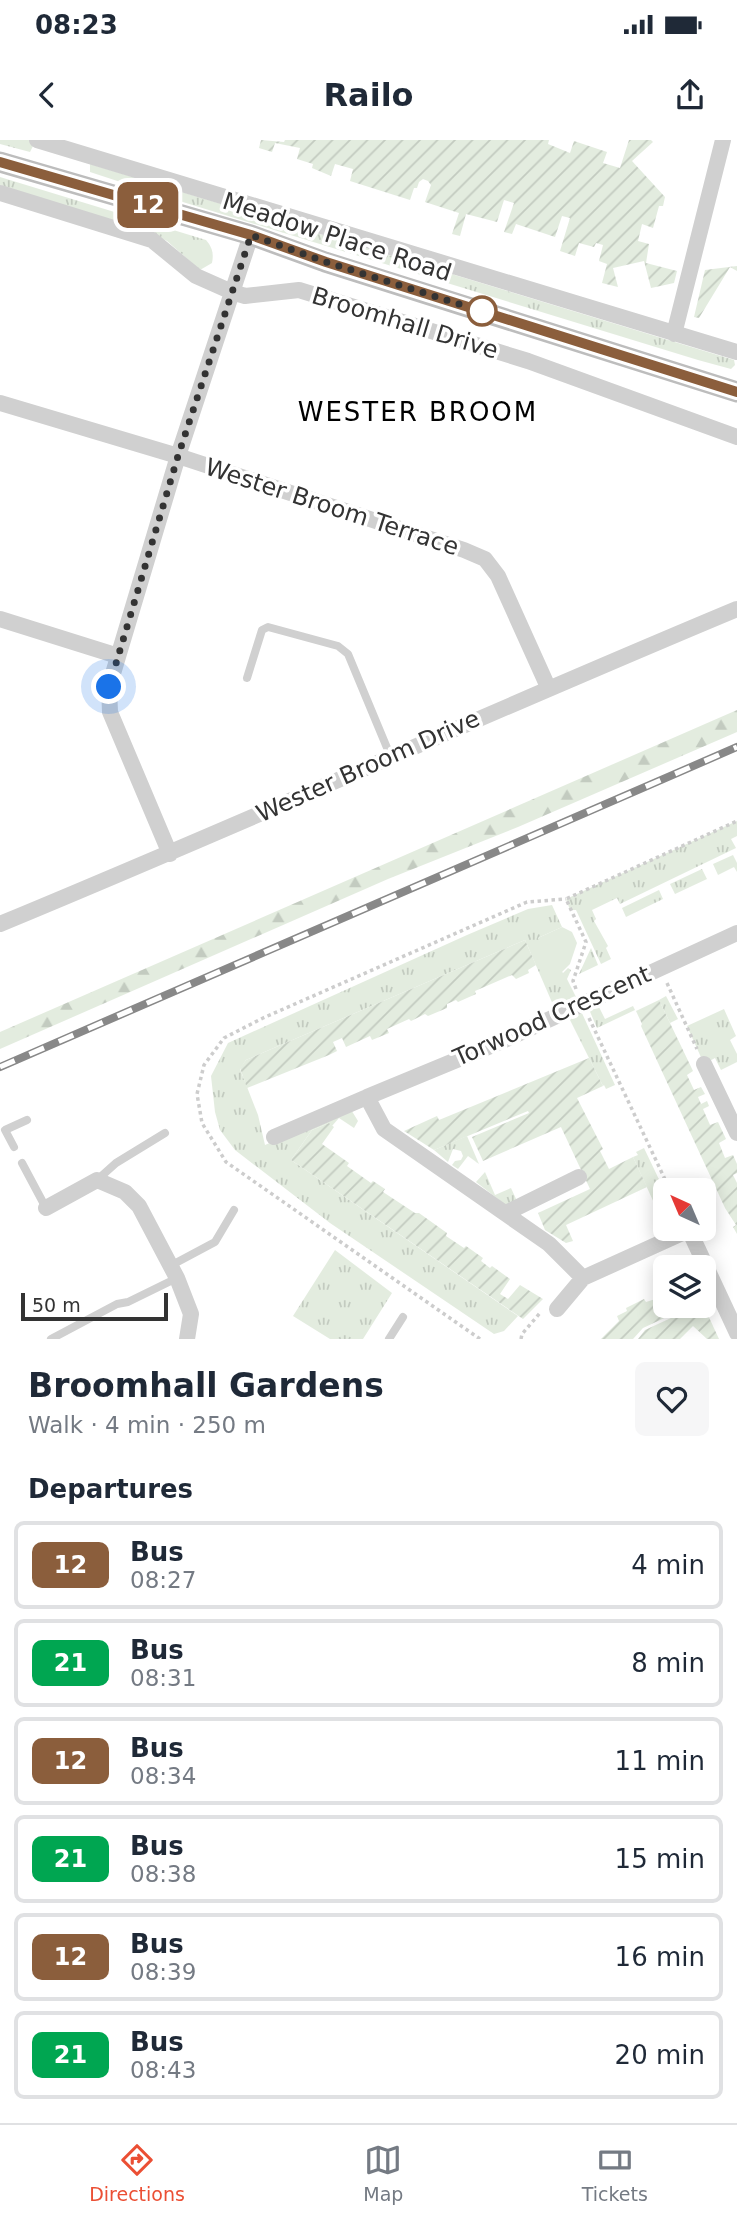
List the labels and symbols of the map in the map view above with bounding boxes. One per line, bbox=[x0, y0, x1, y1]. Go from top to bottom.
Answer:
line badge: 12 bbox=[116, 182, 180, 228]
street label: Meadow Place Road bbox=[219, 187, 455, 287]
street label: Broomhall Drive bbox=[308, 281, 502, 365]
unlabelled marker bbox=[467, 296, 497, 326]
district label: WESTER BROOM bbox=[298, 397, 538, 427]
street label: Wester Broom Terrace bbox=[202, 453, 462, 561]
your location bbox=[91, 669, 126, 704]
street label: Wester Broom Drive bbox=[252, 704, 484, 828]
street label: Torwood Crescent bbox=[448, 960, 655, 1073]
north arrow bbox=[653, 1178, 716, 1241]
scale bar bbox=[21, 1290, 168, 1322]

